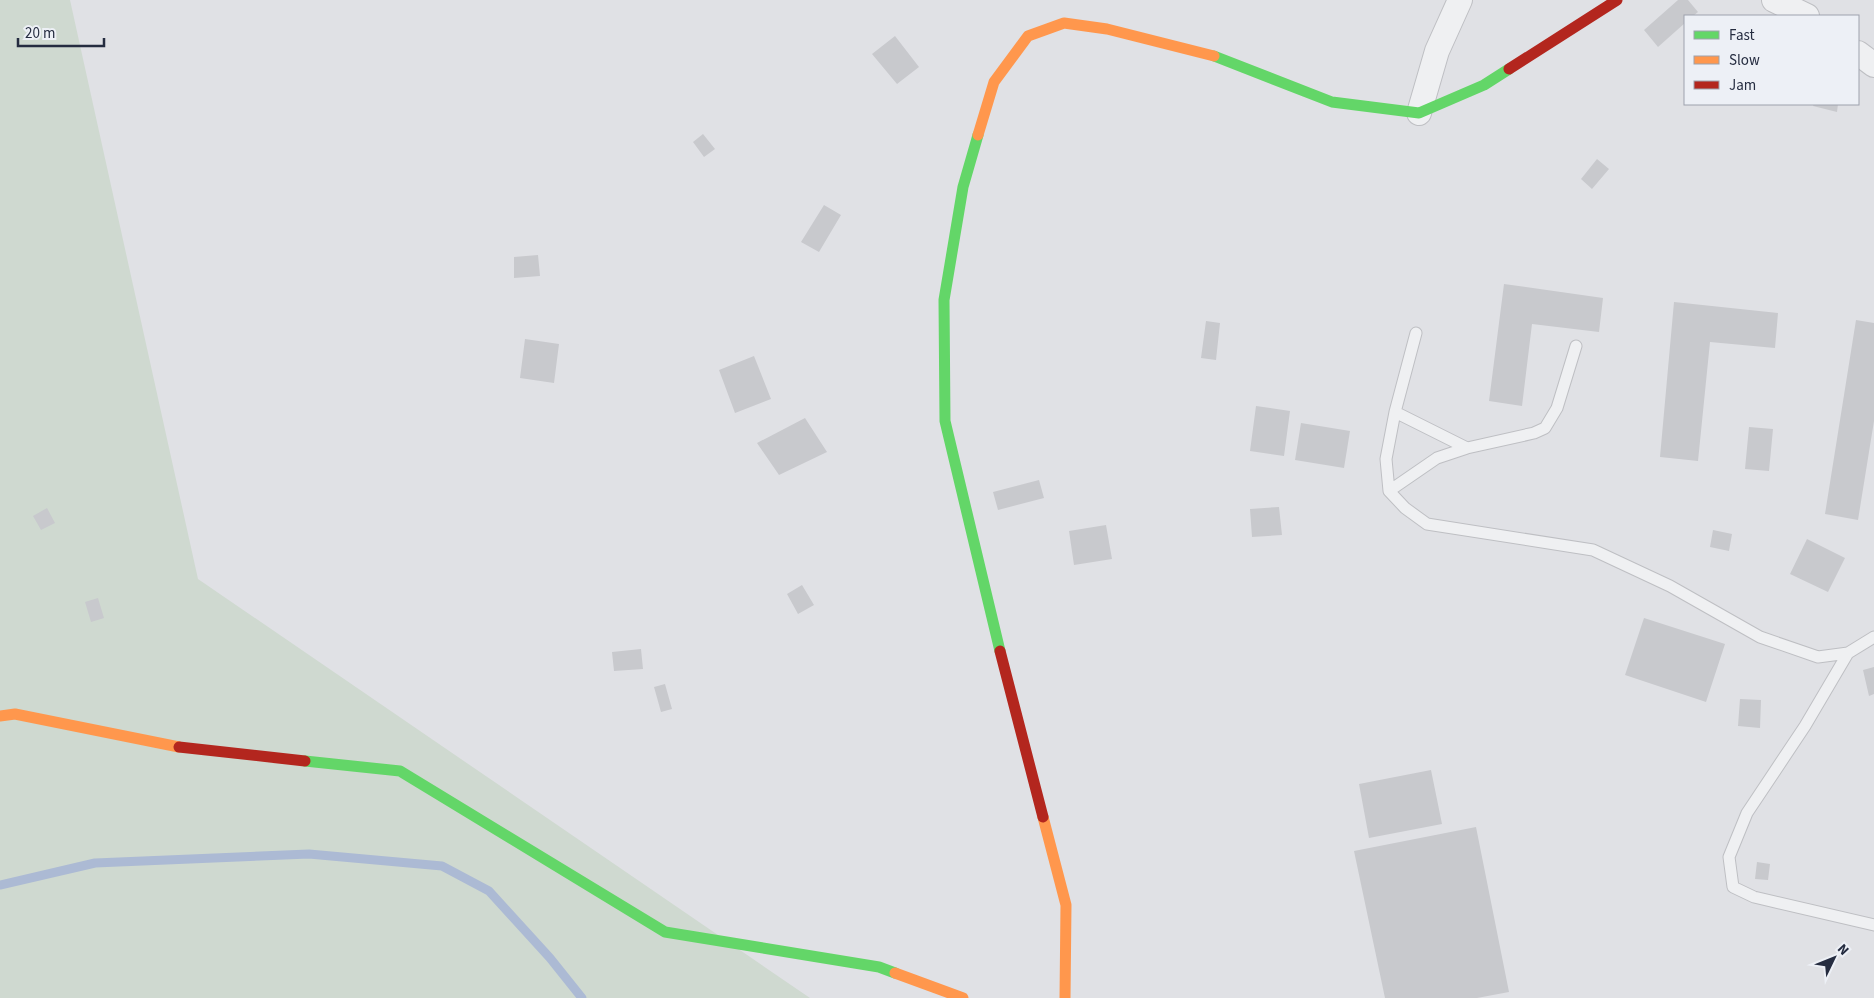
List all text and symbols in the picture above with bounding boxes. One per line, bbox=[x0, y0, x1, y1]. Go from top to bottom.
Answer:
scale bar bbox=[18, 15, 104, 47]
legend bbox=[1684, 15, 1859, 105]
text: 20 m bbox=[25, 23, 55, 44]
text: Fast bbox=[1729, 25, 1755, 46]
text: Slow bbox=[1729, 50, 1760, 71]
text: Jam bbox=[1729, 75, 1756, 96]
north arrow bbox=[1809, 933, 1859, 983]
text: N bbox=[1832, 940, 1853, 960]

